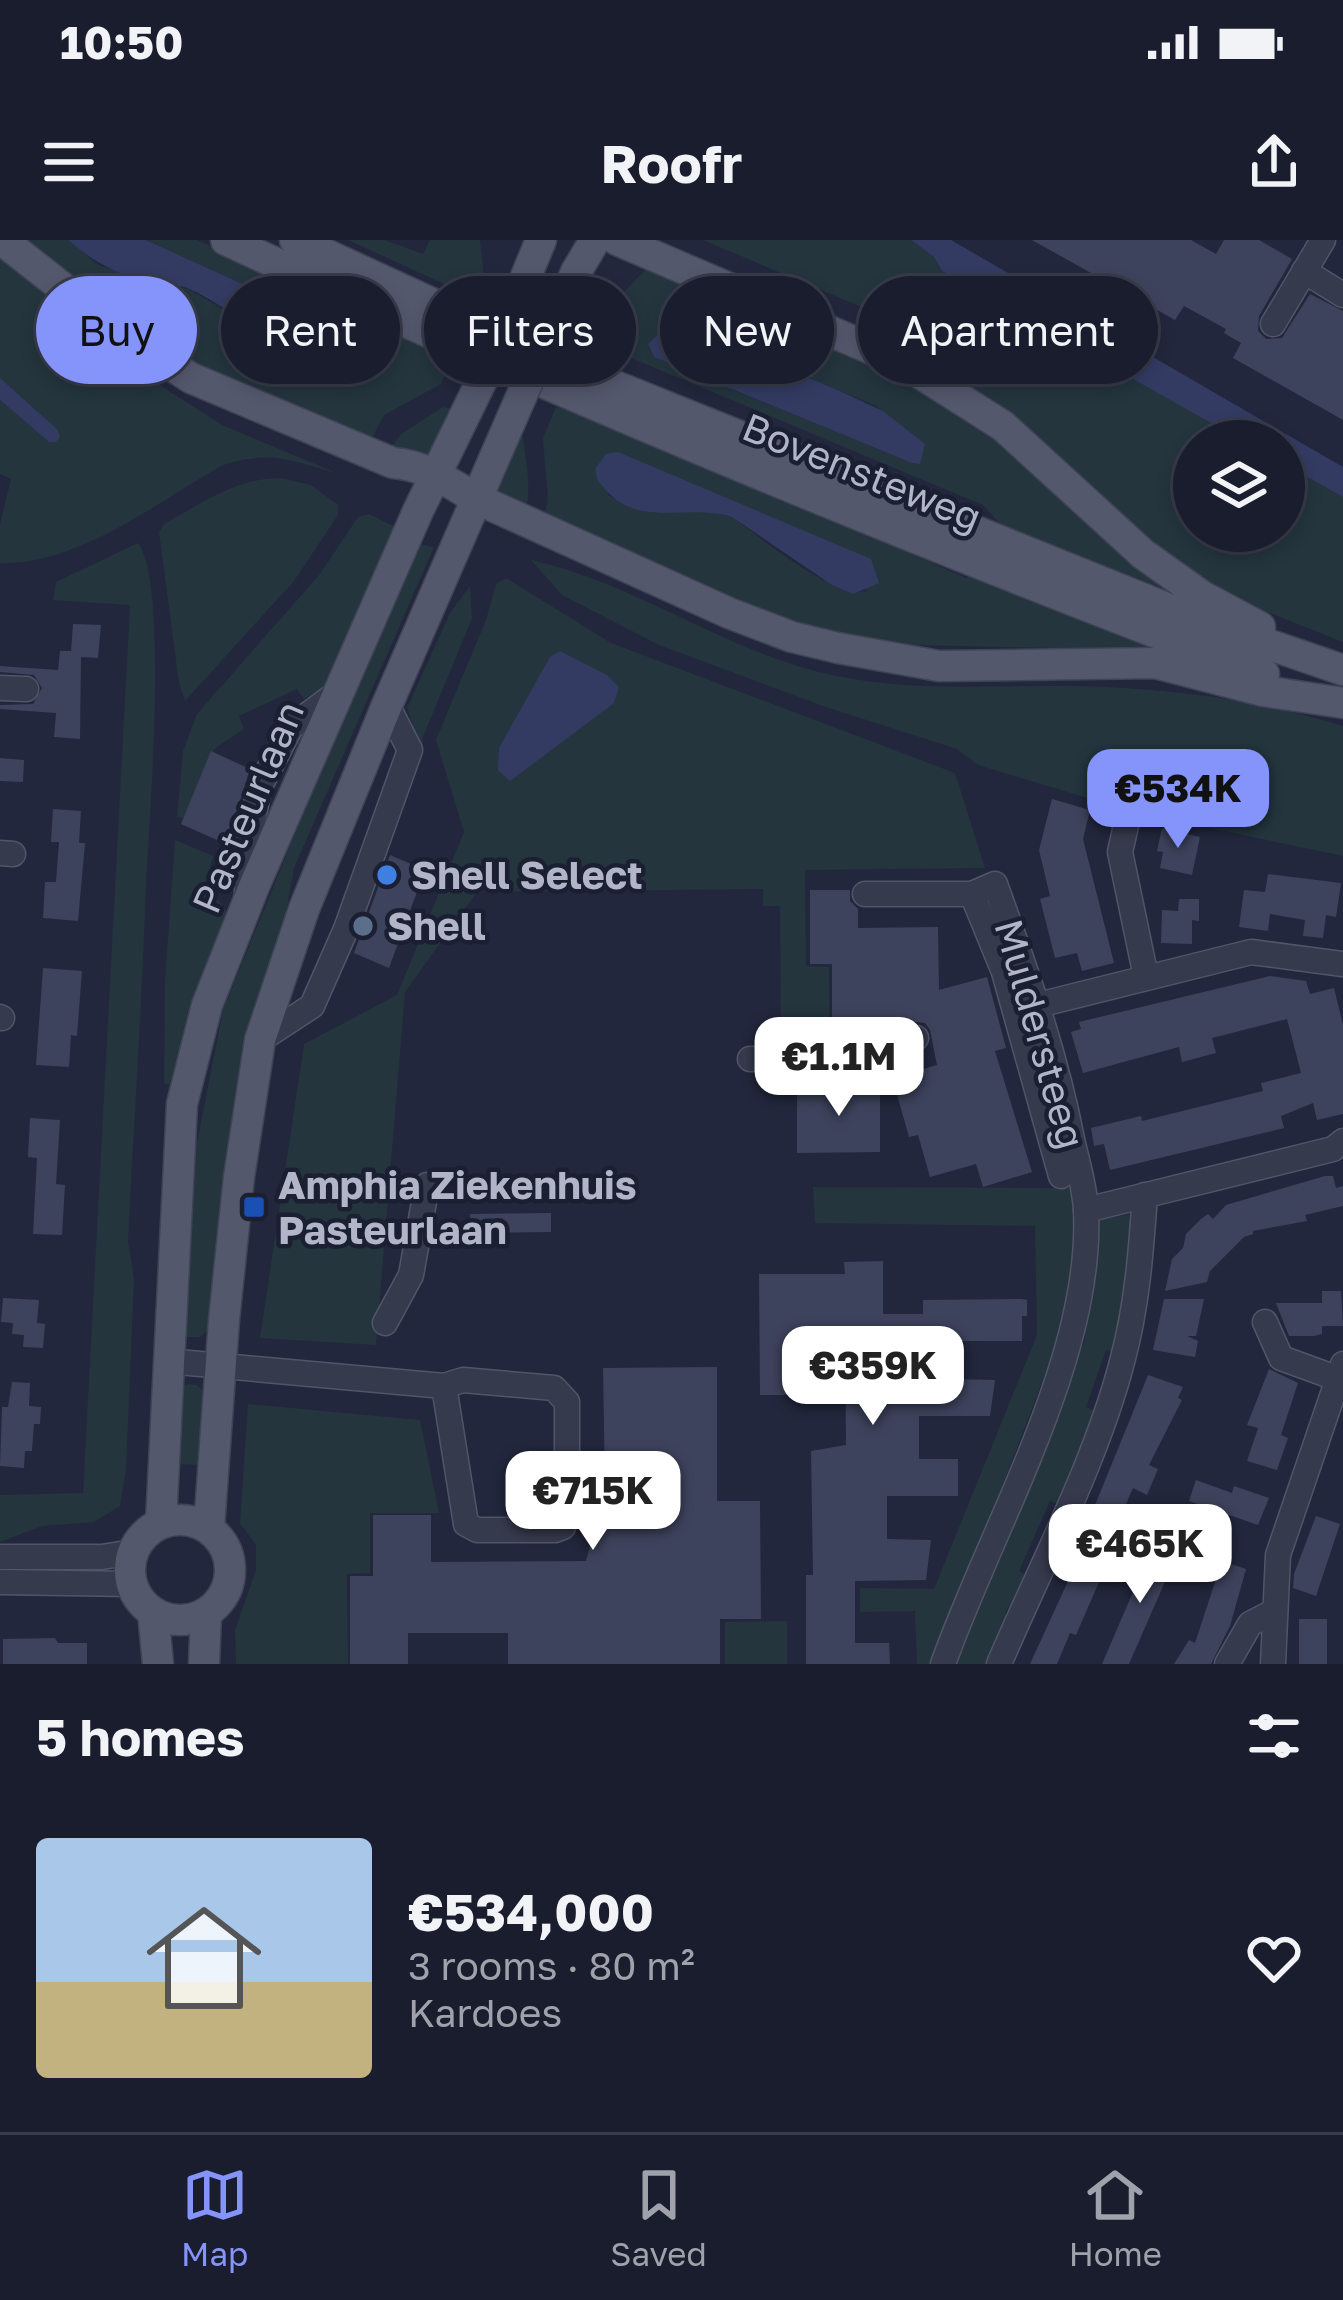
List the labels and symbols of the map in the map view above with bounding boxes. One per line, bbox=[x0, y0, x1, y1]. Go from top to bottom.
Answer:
street label: Bovensteweg bbox=[736, 402, 988, 541]
street label: Pasteurlaan bbox=[182, 694, 313, 920]
pin: €534K bbox=[1094, 749, 1262, 851]
place label: Shell Select bbox=[411, 851, 643, 898]
marker: Shell Select bbox=[374, 862, 400, 888]
place label: Shell bbox=[387, 902, 486, 949]
marker: Shell bbox=[350, 913, 376, 939]
street label: Muldersteeg bbox=[985, 914, 1096, 1154]
pin: €1.1M bbox=[755, 1017, 923, 1119]
place label: Amphia Ziekenhuis Pasteurlaan bbox=[278, 1161, 637, 1253]
marker: Amphia Ziekenhuis Pasteurlaan bbox=[241, 1194, 267, 1220]
pin: €359K bbox=[789, 1326, 957, 1428]
pin: €715K bbox=[509, 1451, 677, 1553]
pin: €465K bbox=[1056, 1504, 1224, 1606]

